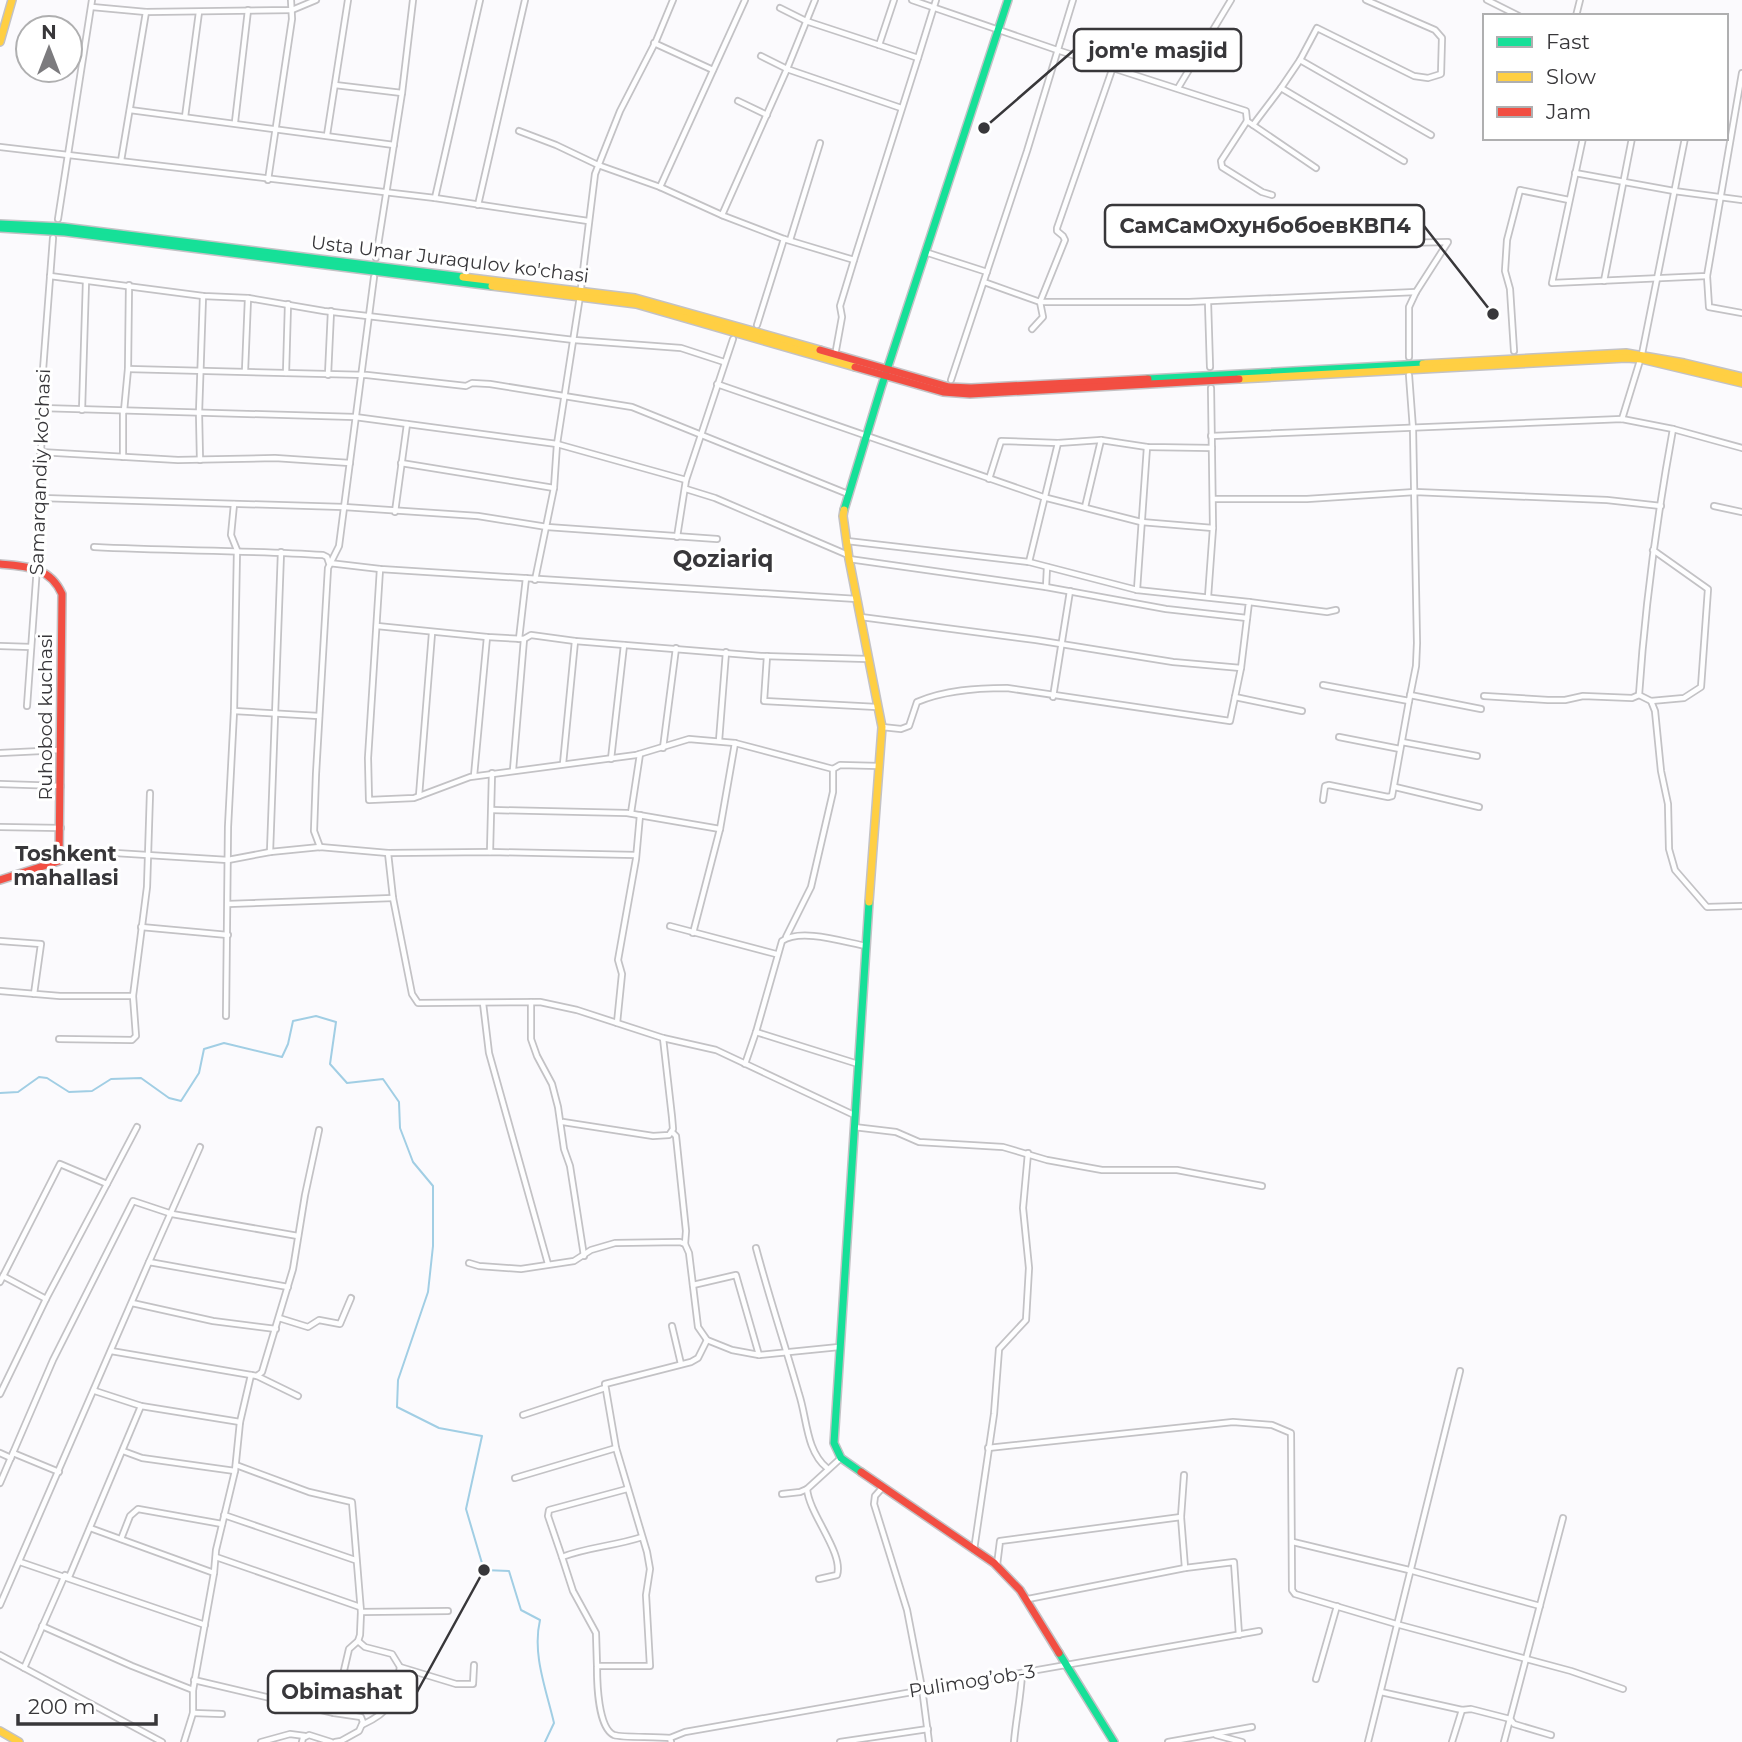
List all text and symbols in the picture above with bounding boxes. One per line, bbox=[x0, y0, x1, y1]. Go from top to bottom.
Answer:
north arrow bbox=[14, 14, 84, 84]
legend bbox=[1483, 14, 1728, 140]
text: N bbox=[41, 21, 57, 44]
callout: jom'e masjid bbox=[1074, 29, 1241, 71]
text: Fast bbox=[1546, 29, 1590, 54]
text: jom'e masjid bbox=[1086, 38, 1228, 63]
text: Slow bbox=[1546, 64, 1596, 89]
text: Jam bbox=[1545, 99, 1591, 124]
callout: СамСамОхунбобоевКВП4 bbox=[1105, 205, 1424, 247]
text: СамСамОхунбобоевКВП4 bbox=[1119, 213, 1411, 238]
street label: Usta Umar Juraqulov ko'chasi bbox=[310, 231, 590, 287]
street label: Samarqandiy ko'chasi bbox=[25, 368, 55, 576]
district label: Qoziariq bbox=[673, 545, 773, 573]
street label: Ruhobod kuchasi bbox=[34, 634, 57, 800]
district label: Toshkent mahallasi bbox=[13, 841, 119, 890]
street label: Pulimog’ob-3 bbox=[907, 1660, 1037, 1702]
callout: Obimashat bbox=[268, 1671, 417, 1713]
text: Obimashat bbox=[281, 1679, 403, 1704]
scale bar bbox=[18, 1682, 156, 1726]
text: 200 m bbox=[28, 1694, 95, 1719]

